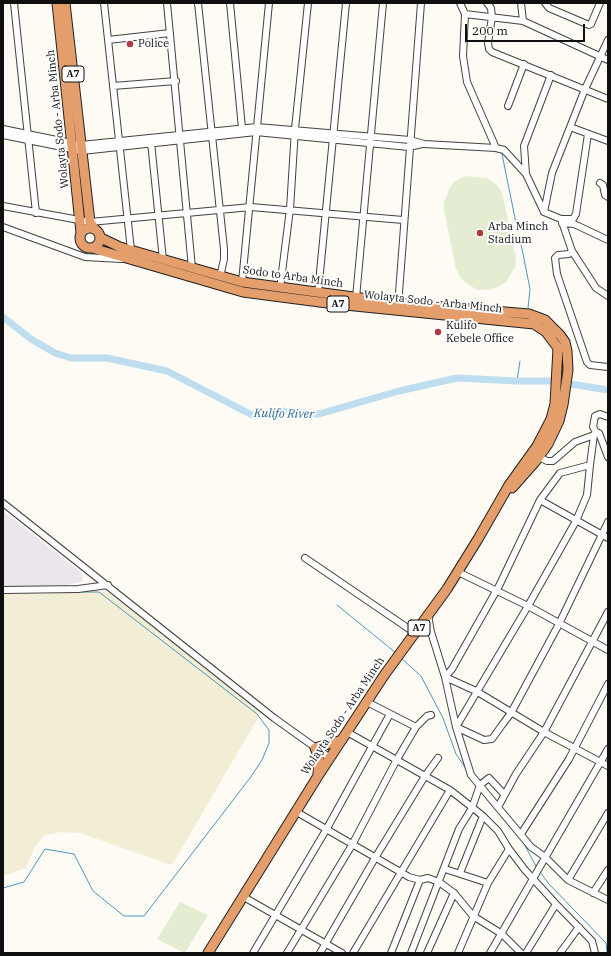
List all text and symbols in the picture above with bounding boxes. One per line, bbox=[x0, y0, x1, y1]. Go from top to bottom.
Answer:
scale bar bbox=[467, 16, 587, 42]
text: 200 m bbox=[472, 23, 508, 38]
place label: Police bbox=[138, 37, 169, 51]
marker: Police bbox=[125, 39, 135, 49]
street label: Wolayta Sodo - Arba Minch bbox=[44, 49, 72, 189]
road number: A7 bbox=[62, 66, 84, 82]
place label: Arba Minch Stadium bbox=[488, 220, 548, 246]
marker: Arba Minch Stadium bbox=[475, 228, 485, 238]
street label: Sodo to Arba Minch bbox=[242, 263, 344, 291]
street label: Wolayta Sodo - Arba Minch bbox=[363, 288, 503, 316]
road number: A7 bbox=[327, 296, 349, 312]
place label: Kulifo Kebele Office bbox=[446, 319, 514, 345]
marker: Kulifo Kebele Office bbox=[433, 327, 443, 337]
water label: Kulifo River bbox=[254, 406, 314, 422]
road number: A7 bbox=[408, 620, 430, 636]
street label: Wolayta Sodo - Arba Minch bbox=[299, 655, 387, 777]

